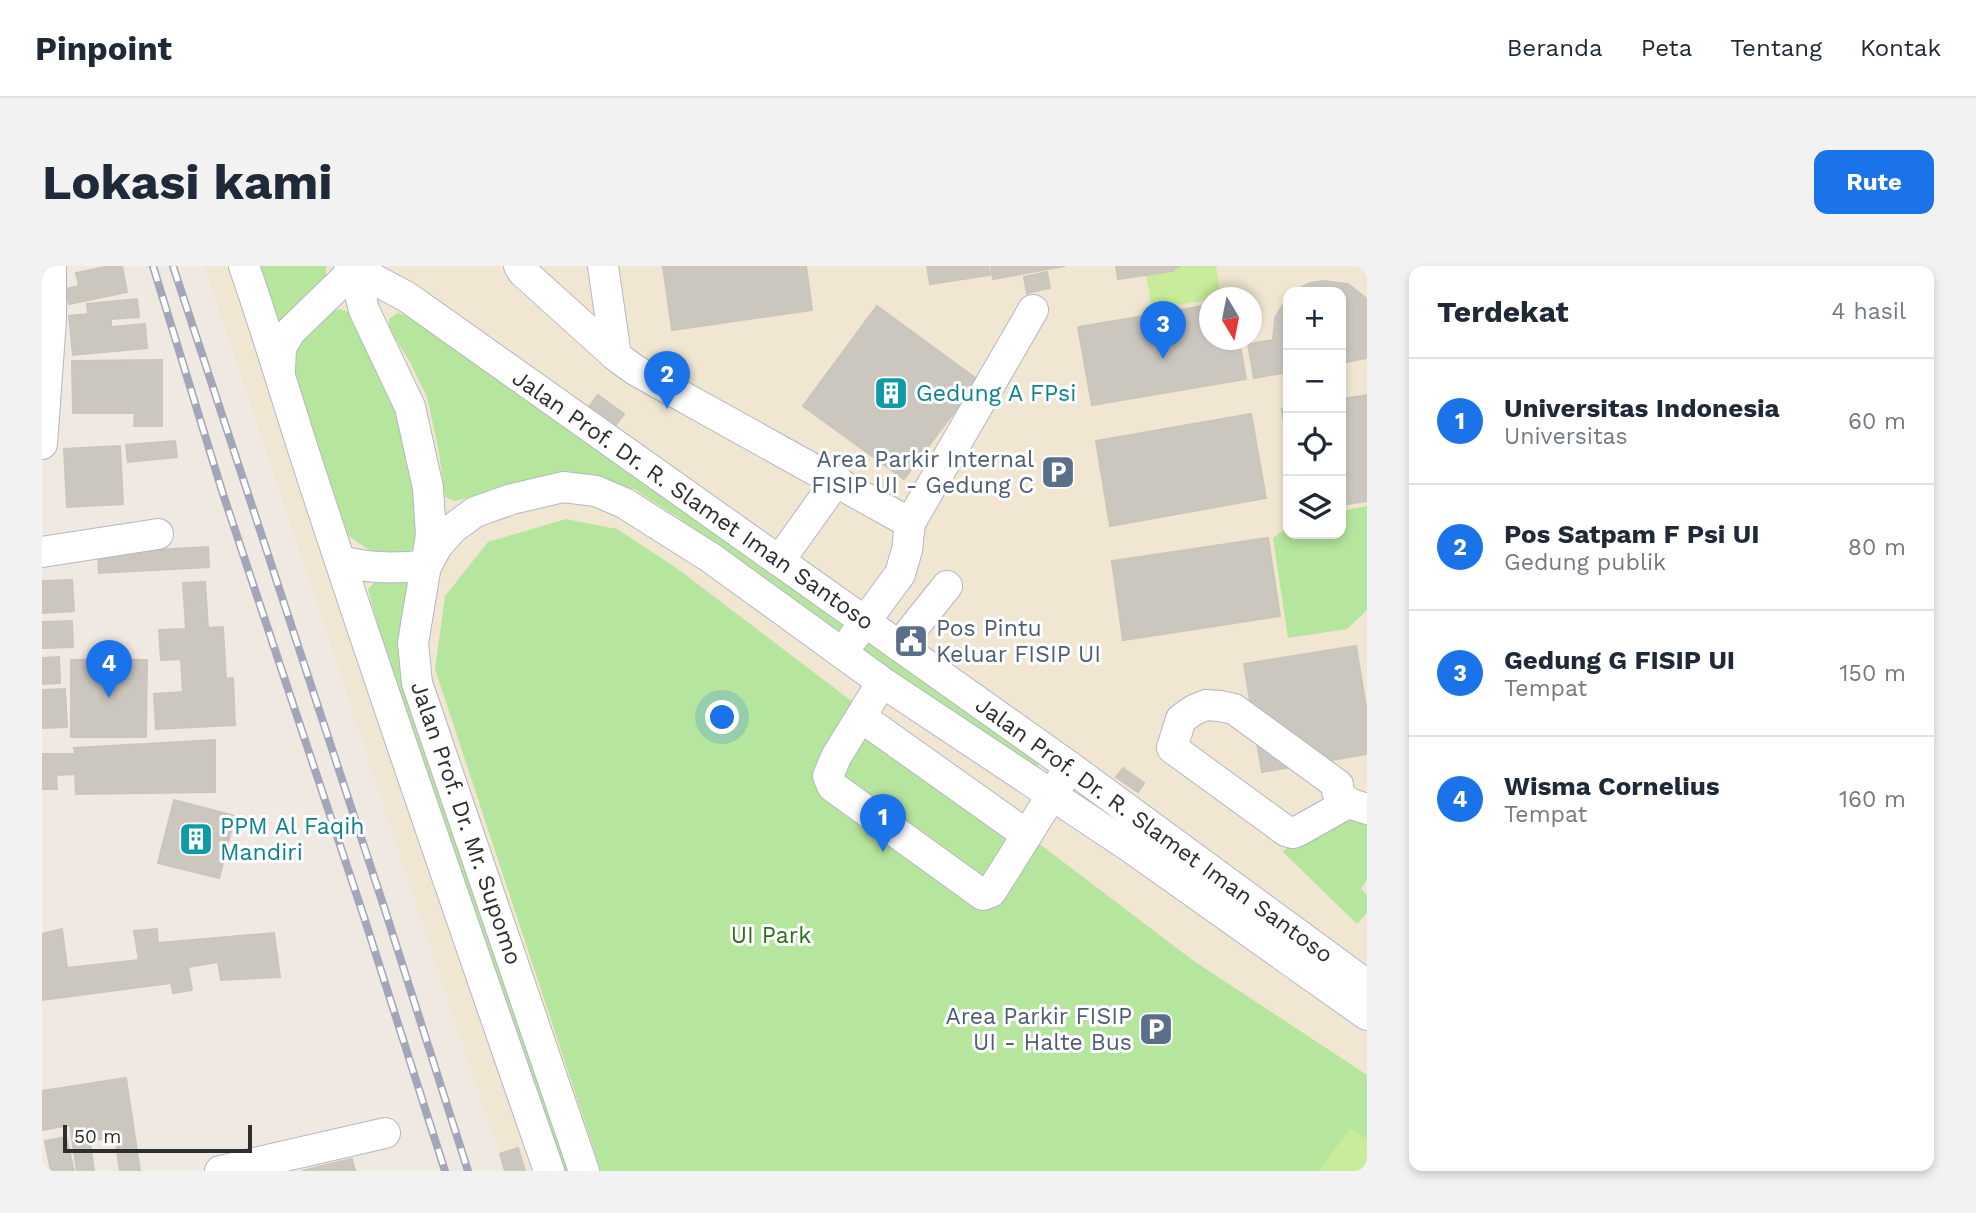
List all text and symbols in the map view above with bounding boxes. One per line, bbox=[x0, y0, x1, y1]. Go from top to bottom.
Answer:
text: Pinpoint bbox=[35, 29, 172, 68]
text: Beranda bbox=[1507, 34, 1603, 62]
text: Peta bbox=[1641, 34, 1692, 62]
text: Tentang bbox=[1730, 34, 1822, 62]
text: Kontak bbox=[1860, 34, 1941, 62]
button: Rute bbox=[1814, 150, 1934, 214]
text: Lokasi kami bbox=[42, 153, 333, 211]
north arrow bbox=[1199, 287, 1262, 350]
map controls bbox=[1283, 287, 1346, 539]
button: + bbox=[1283, 287, 1346, 350]
text: Terdekat bbox=[1437, 294, 1569, 329]
text: 4 hasil bbox=[1832, 298, 1906, 325]
pin: 3 bbox=[1140, 301, 1186, 359]
button: − bbox=[1283, 350, 1346, 413]
pin: 2 bbox=[644, 351, 690, 409]
street label: Jalan Prof. Dr. R. Slamet Iman Santoso bbox=[507, 364, 879, 636]
building icon: Gedung A FPsi bbox=[872, 374, 910, 412]
place label: Gedung A FPsi bbox=[916, 380, 1076, 407]
text: Universitas Indonesia bbox=[1504, 393, 1780, 423]
text: 1 bbox=[1455, 408, 1465, 435]
text: 60 m bbox=[1848, 408, 1906, 435]
button: locate bbox=[1283, 413, 1346, 476]
text: Universitas bbox=[1504, 423, 1628, 450]
place label: Area Parkir Internal FISIP UI - Gedung C bbox=[811, 446, 1034, 499]
parking icon: Area Parkir Internal FISIP UI - Gedung C bbox=[1039, 453, 1077, 491]
button: layers bbox=[1283, 476, 1346, 539]
text: Pos Satpam F Psi UI bbox=[1504, 519, 1760, 549]
text: 2 bbox=[1453, 534, 1467, 561]
text: 80 m bbox=[1848, 534, 1906, 561]
text: Gedung publik bbox=[1504, 549, 1666, 576]
place label: Pos Pintu Keluar FISIP UI bbox=[936, 615, 1101, 668]
public building icon: Pos Pintu Keluar FISIP UI bbox=[892, 622, 930, 660]
pin: 4 bbox=[86, 640, 132, 698]
text: Gedung G FISIP UI bbox=[1504, 645, 1735, 675]
text: 3 bbox=[1453, 660, 1467, 687]
text: 150 m bbox=[1840, 660, 1906, 687]
text: Tempat bbox=[1504, 675, 1587, 702]
street label: Jalan Prof. Dr. Mr. Supomo bbox=[405, 678, 527, 968]
street label: Jalan Prof. Dr. R. Slamet Iman Santoso bbox=[970, 691, 1338, 969]
your location bbox=[705, 700, 739, 734]
text: Wisma Cornelius bbox=[1504, 771, 1720, 801]
text: 4 bbox=[1453, 786, 1467, 813]
text: 160 m bbox=[1839, 786, 1906, 813]
pin: 1 bbox=[860, 794, 906, 852]
text: Tempat bbox=[1504, 801, 1587, 828]
place label: PPM Al Faqih Mandiri bbox=[220, 813, 365, 866]
building icon: PPM Al Faqih Mandiri bbox=[177, 820, 215, 858]
park label: UI Park bbox=[731, 922, 811, 949]
place label: Area Parkir FISIP UI - Halte Bus bbox=[945, 1003, 1132, 1056]
parking icon: Area Parkir FISIP UI - Halte Bus bbox=[1137, 1010, 1175, 1048]
scale bar bbox=[63, 1122, 252, 1154]
text: 50 m bbox=[74, 1125, 121, 1148]

